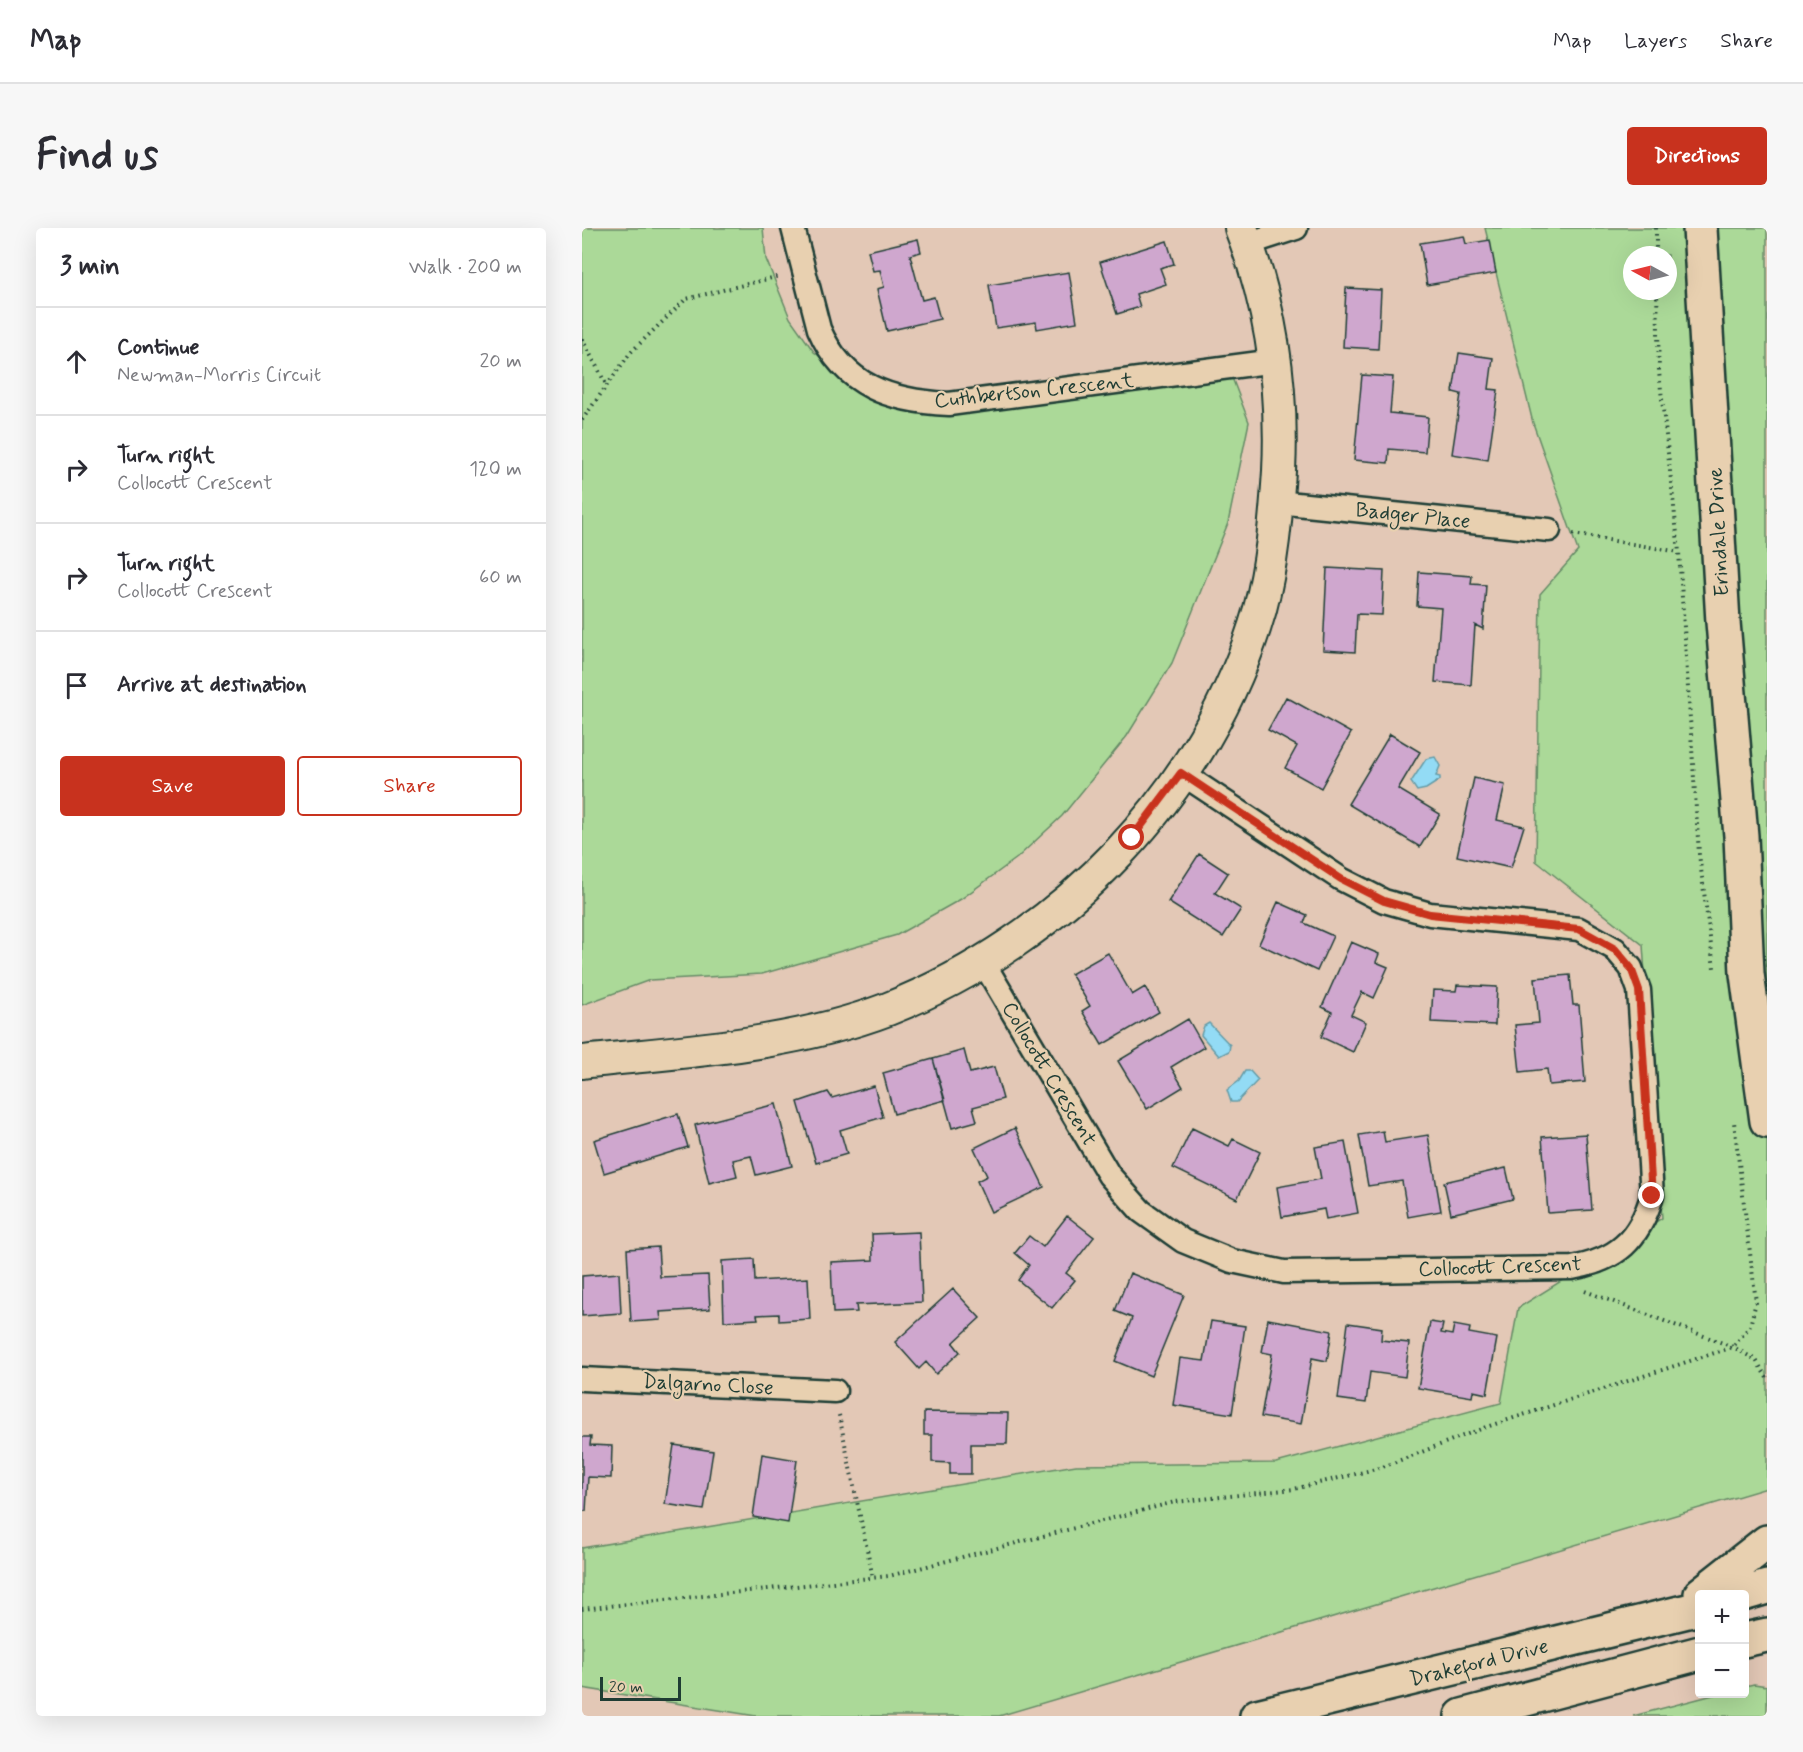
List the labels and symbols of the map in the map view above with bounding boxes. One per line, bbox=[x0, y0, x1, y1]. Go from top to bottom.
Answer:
north arrow bbox=[1623, 246, 1677, 300]
street label: Cuthbertson Crescent bbox=[933, 367, 1136, 415]
street label: Erindale Drive bbox=[1702, 467, 1736, 597]
street label: Badger Place bbox=[1354, 496, 1472, 537]
route start bbox=[1118, 824, 1144, 850]
street label: Collocott Crescent bbox=[995, 997, 1103, 1151]
route end bbox=[1638, 1182, 1664, 1208]
street label: Collocott Crescent bbox=[1418, 1250, 1582, 1284]
street label: Dalgarno Close bbox=[642, 1368, 774, 1403]
street label: Drakeford Drive bbox=[1407, 1632, 1552, 1696]
scale bar bbox=[600, 1674, 681, 1702]

